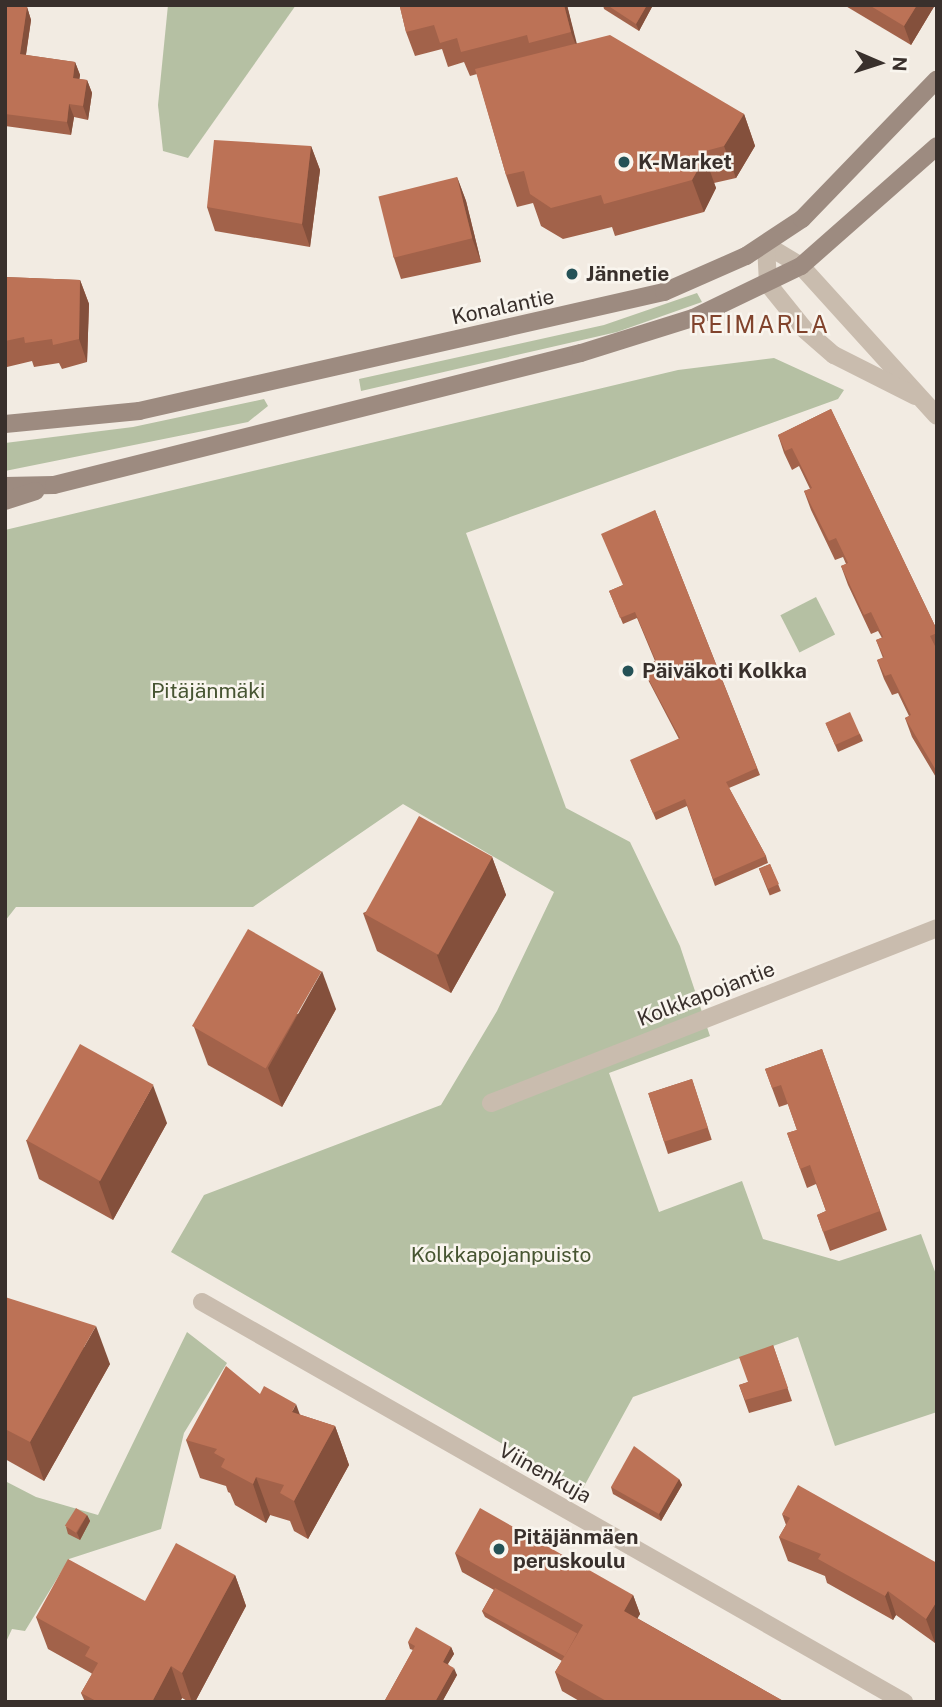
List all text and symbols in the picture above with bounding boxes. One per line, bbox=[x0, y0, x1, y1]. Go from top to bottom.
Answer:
north arrow bbox=[844, 28, 914, 98]
text: N bbox=[889, 56, 911, 72]
place label: K-Market bbox=[638, 149, 732, 175]
marker: K-Market bbox=[616, 154, 632, 170]
place label: Jännetie bbox=[586, 261, 669, 287]
marker: Jännetie bbox=[564, 266, 580, 282]
street label: Konalantie bbox=[449, 284, 557, 330]
district label: REIMARLA bbox=[691, 311, 829, 339]
place label: Päiväkoti Kolkka bbox=[642, 658, 807, 684]
marker: Päiväkoti Kolkka bbox=[620, 663, 636, 679]
park label: Pitäjänmäki bbox=[151, 678, 265, 704]
street label: Kolkkapojantie bbox=[634, 956, 778, 1032]
park label: Kolkkapojanpuisto bbox=[411, 1242, 591, 1268]
street label: Viinenkuja bbox=[494, 1437, 596, 1509]
place label: Pitäjänmäen peruskoulu bbox=[513, 1524, 639, 1574]
marker: Pitäjänmäen peruskoulu bbox=[491, 1541, 507, 1557]

